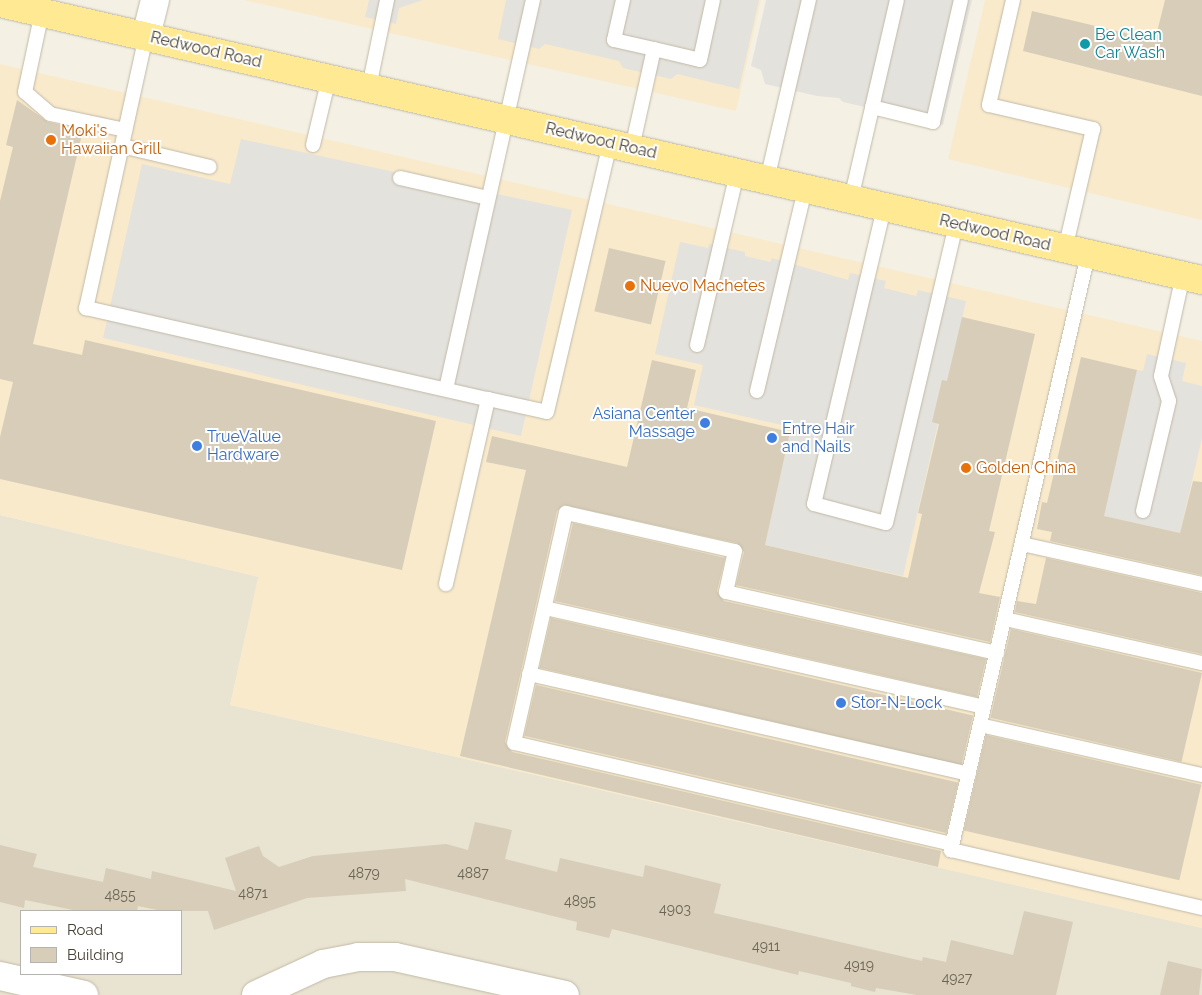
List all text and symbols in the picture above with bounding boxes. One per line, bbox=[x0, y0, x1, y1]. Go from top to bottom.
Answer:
place label: Be Clean Car Wash bbox=[1095, 25, 1166, 63]
street label: Redwood Road bbox=[148, 28, 264, 72]
marker: Be Clean Car Wash bbox=[1079, 38, 1091, 50]
street label: Redwood Road bbox=[543, 119, 659, 163]
place label: Moki's Hawaiian Grill bbox=[61, 121, 161, 159]
marker: Moki's Hawaiian Grill bbox=[45, 134, 57, 146]
street label: Redwood Road bbox=[937, 211, 1053, 255]
place label: Nuevo Machetes bbox=[640, 276, 765, 296]
marker: Nuevo Machetes bbox=[624, 280, 636, 292]
place label: Asiana Center Massage bbox=[592, 404, 695, 442]
marker: Asiana Center Massage bbox=[699, 417, 711, 429]
place label: Entre Hair and Nails bbox=[782, 419, 855, 457]
place label: TrueValue Hardware bbox=[207, 427, 281, 465]
marker: Entre Hair and Nails bbox=[766, 432, 778, 444]
marker: TrueValue Hardware bbox=[191, 440, 203, 452]
place label: Golden China bbox=[976, 458, 1076, 478]
marker: Golden China bbox=[960, 462, 972, 474]
place label: Stor-N-Lock bbox=[851, 693, 942, 713]
marker: Stor-N-Lock bbox=[835, 697, 847, 709]
house number: 4879 bbox=[348, 865, 380, 881]
house number: 4887 bbox=[457, 865, 489, 881]
house number: 4871 bbox=[238, 885, 268, 901]
house number: 4855 bbox=[104, 887, 136, 903]
house number: 4895 bbox=[564, 893, 596, 909]
house number: 4903 bbox=[659, 901, 691, 917]
legend bbox=[20, 910, 182, 975]
text: Road bbox=[67, 921, 103, 939]
house number: 4911 bbox=[752, 938, 780, 954]
text: Building bbox=[67, 946, 124, 964]
house number: 4919 bbox=[844, 957, 874, 973]
house number: 4927 bbox=[942, 970, 972, 986]

